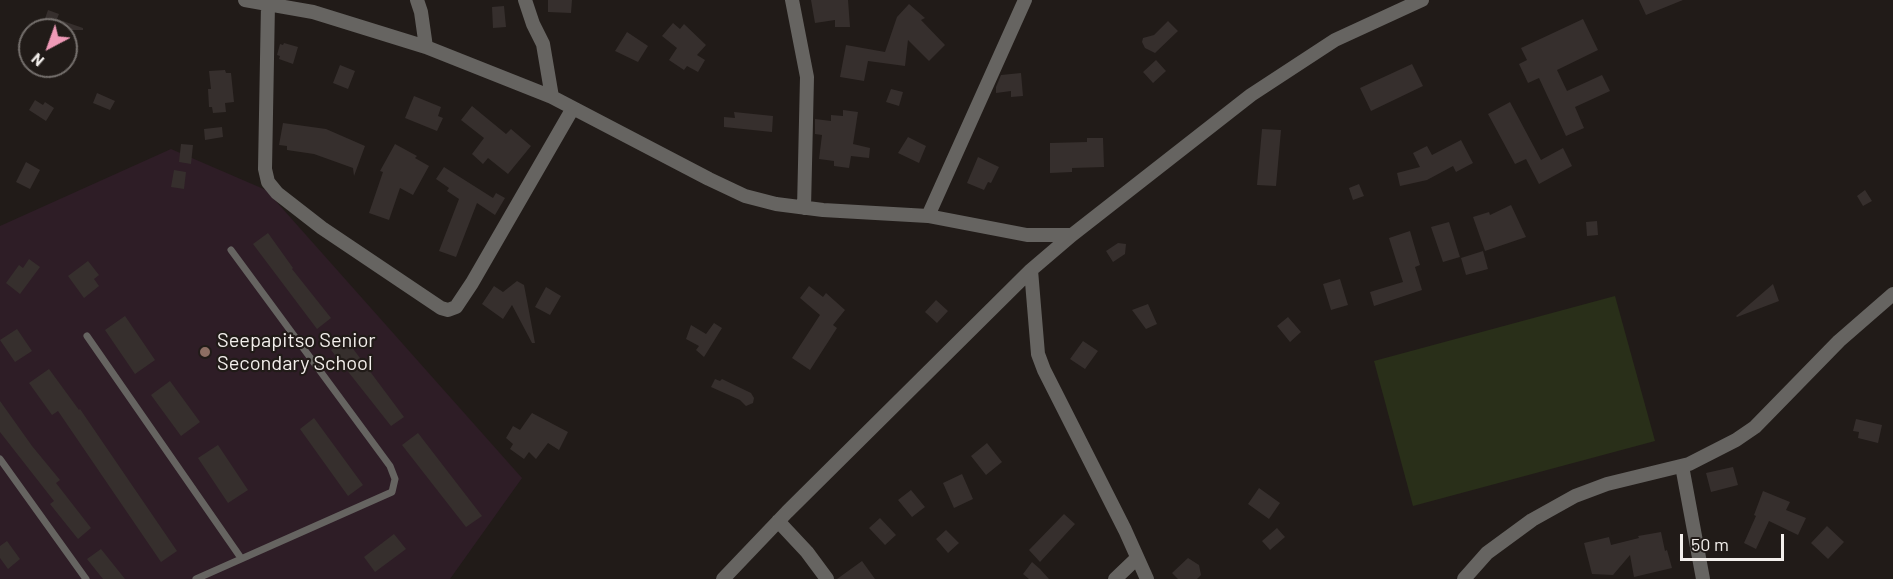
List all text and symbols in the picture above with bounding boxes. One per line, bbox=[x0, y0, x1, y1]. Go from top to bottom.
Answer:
north arrow bbox=[18, 18, 78, 78]
text: N bbox=[27, 50, 47, 71]
place label: Seepapitso Senior Secondary School bbox=[217, 328, 376, 375]
marker: Seepapitso Senior Secondary School bbox=[198, 345, 212, 359]
scale bar bbox=[1683, 522, 1786, 560]
text: 50 m bbox=[1691, 533, 1729, 555]

